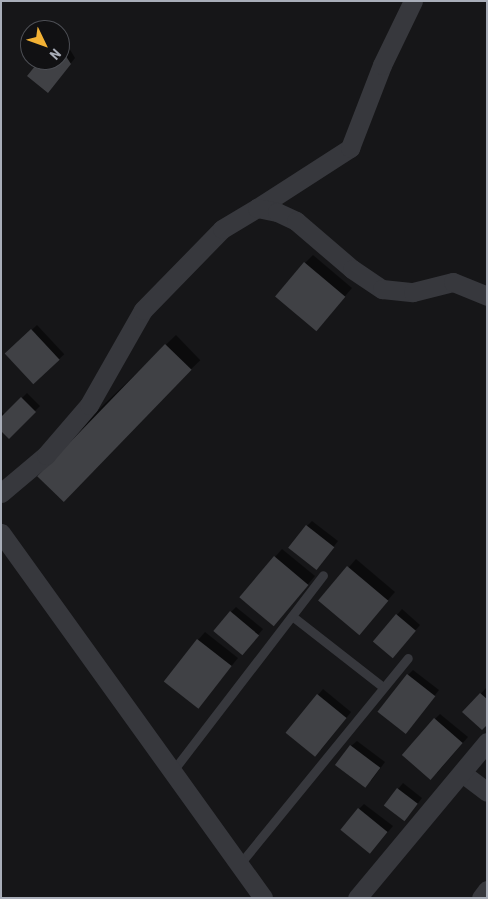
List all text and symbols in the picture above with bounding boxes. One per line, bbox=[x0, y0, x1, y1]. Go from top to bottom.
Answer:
north arrow bbox=[20, 20, 70, 70]
text: N bbox=[47, 46, 64, 63]

